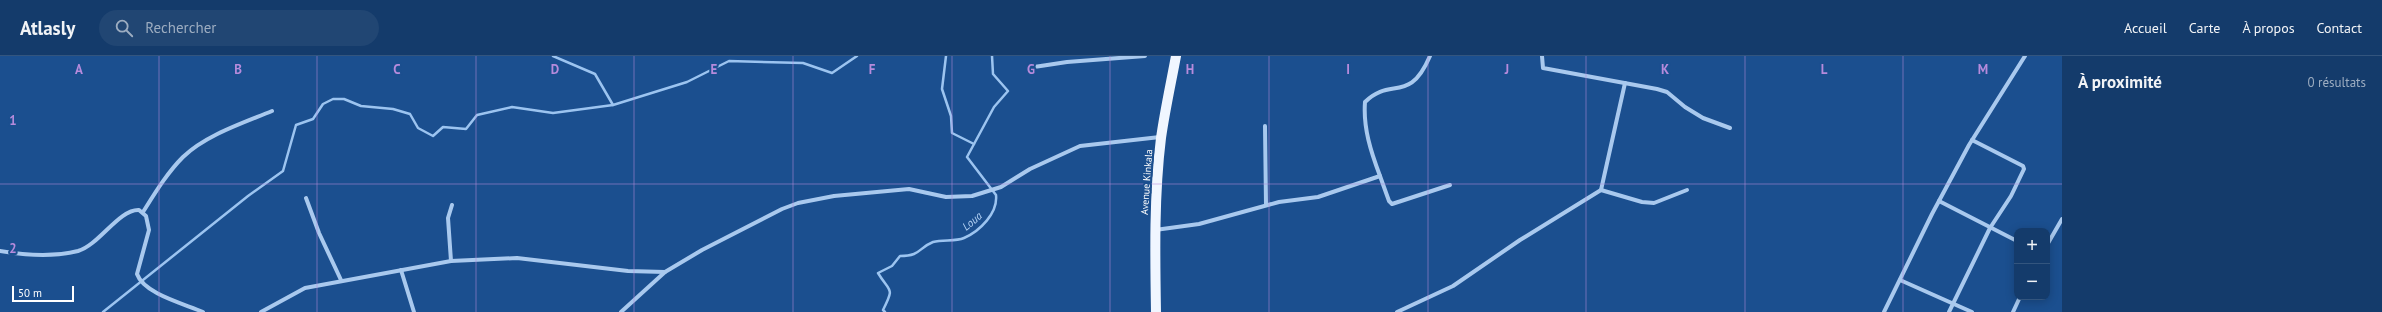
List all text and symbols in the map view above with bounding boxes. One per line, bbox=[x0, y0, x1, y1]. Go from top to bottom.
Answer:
search box bbox=[99, 10, 379, 46]
text: Atlasly bbox=[20, 16, 75, 40]
icon: search bbox=[113, 17, 135, 39]
text: Rechercher bbox=[145, 18, 216, 37]
text: Accueil bbox=[2124, 19, 2167, 37]
text: Carte bbox=[2189, 19, 2220, 37]
text: À propos bbox=[2242, 19, 2295, 37]
text: Contact bbox=[2317, 19, 2362, 37]
text: A bbox=[75, 61, 83, 78]
text: B bbox=[234, 61, 242, 78]
text: C bbox=[393, 61, 401, 78]
text: D bbox=[551, 61, 559, 78]
text: E bbox=[711, 61, 718, 78]
text: F bbox=[869, 61, 876, 78]
text: G bbox=[1027, 61, 1035, 78]
text: H bbox=[1186, 61, 1194, 78]
text: I bbox=[1346, 61, 1350, 78]
text: J bbox=[1504, 61, 1509, 78]
text: K bbox=[1661, 61, 1669, 78]
text: L bbox=[1821, 61, 1828, 78]
text: M bbox=[1978, 61, 1988, 78]
text: À proximité bbox=[2078, 71, 2162, 93]
text: 0 résultats bbox=[2307, 74, 2366, 91]
text: 1 bbox=[9, 112, 17, 129]
street label: Avenue Kinkala bbox=[1138, 149, 1155, 215]
water label: Loua bbox=[959, 208, 985, 233]
map controls bbox=[2014, 228, 2050, 300]
button: + bbox=[2014, 228, 2050, 264]
text: 2 bbox=[9, 240, 17, 257]
button: − bbox=[2014, 264, 2050, 300]
scale bar bbox=[12, 284, 74, 303]
text: 50 m bbox=[18, 286, 42, 300]

